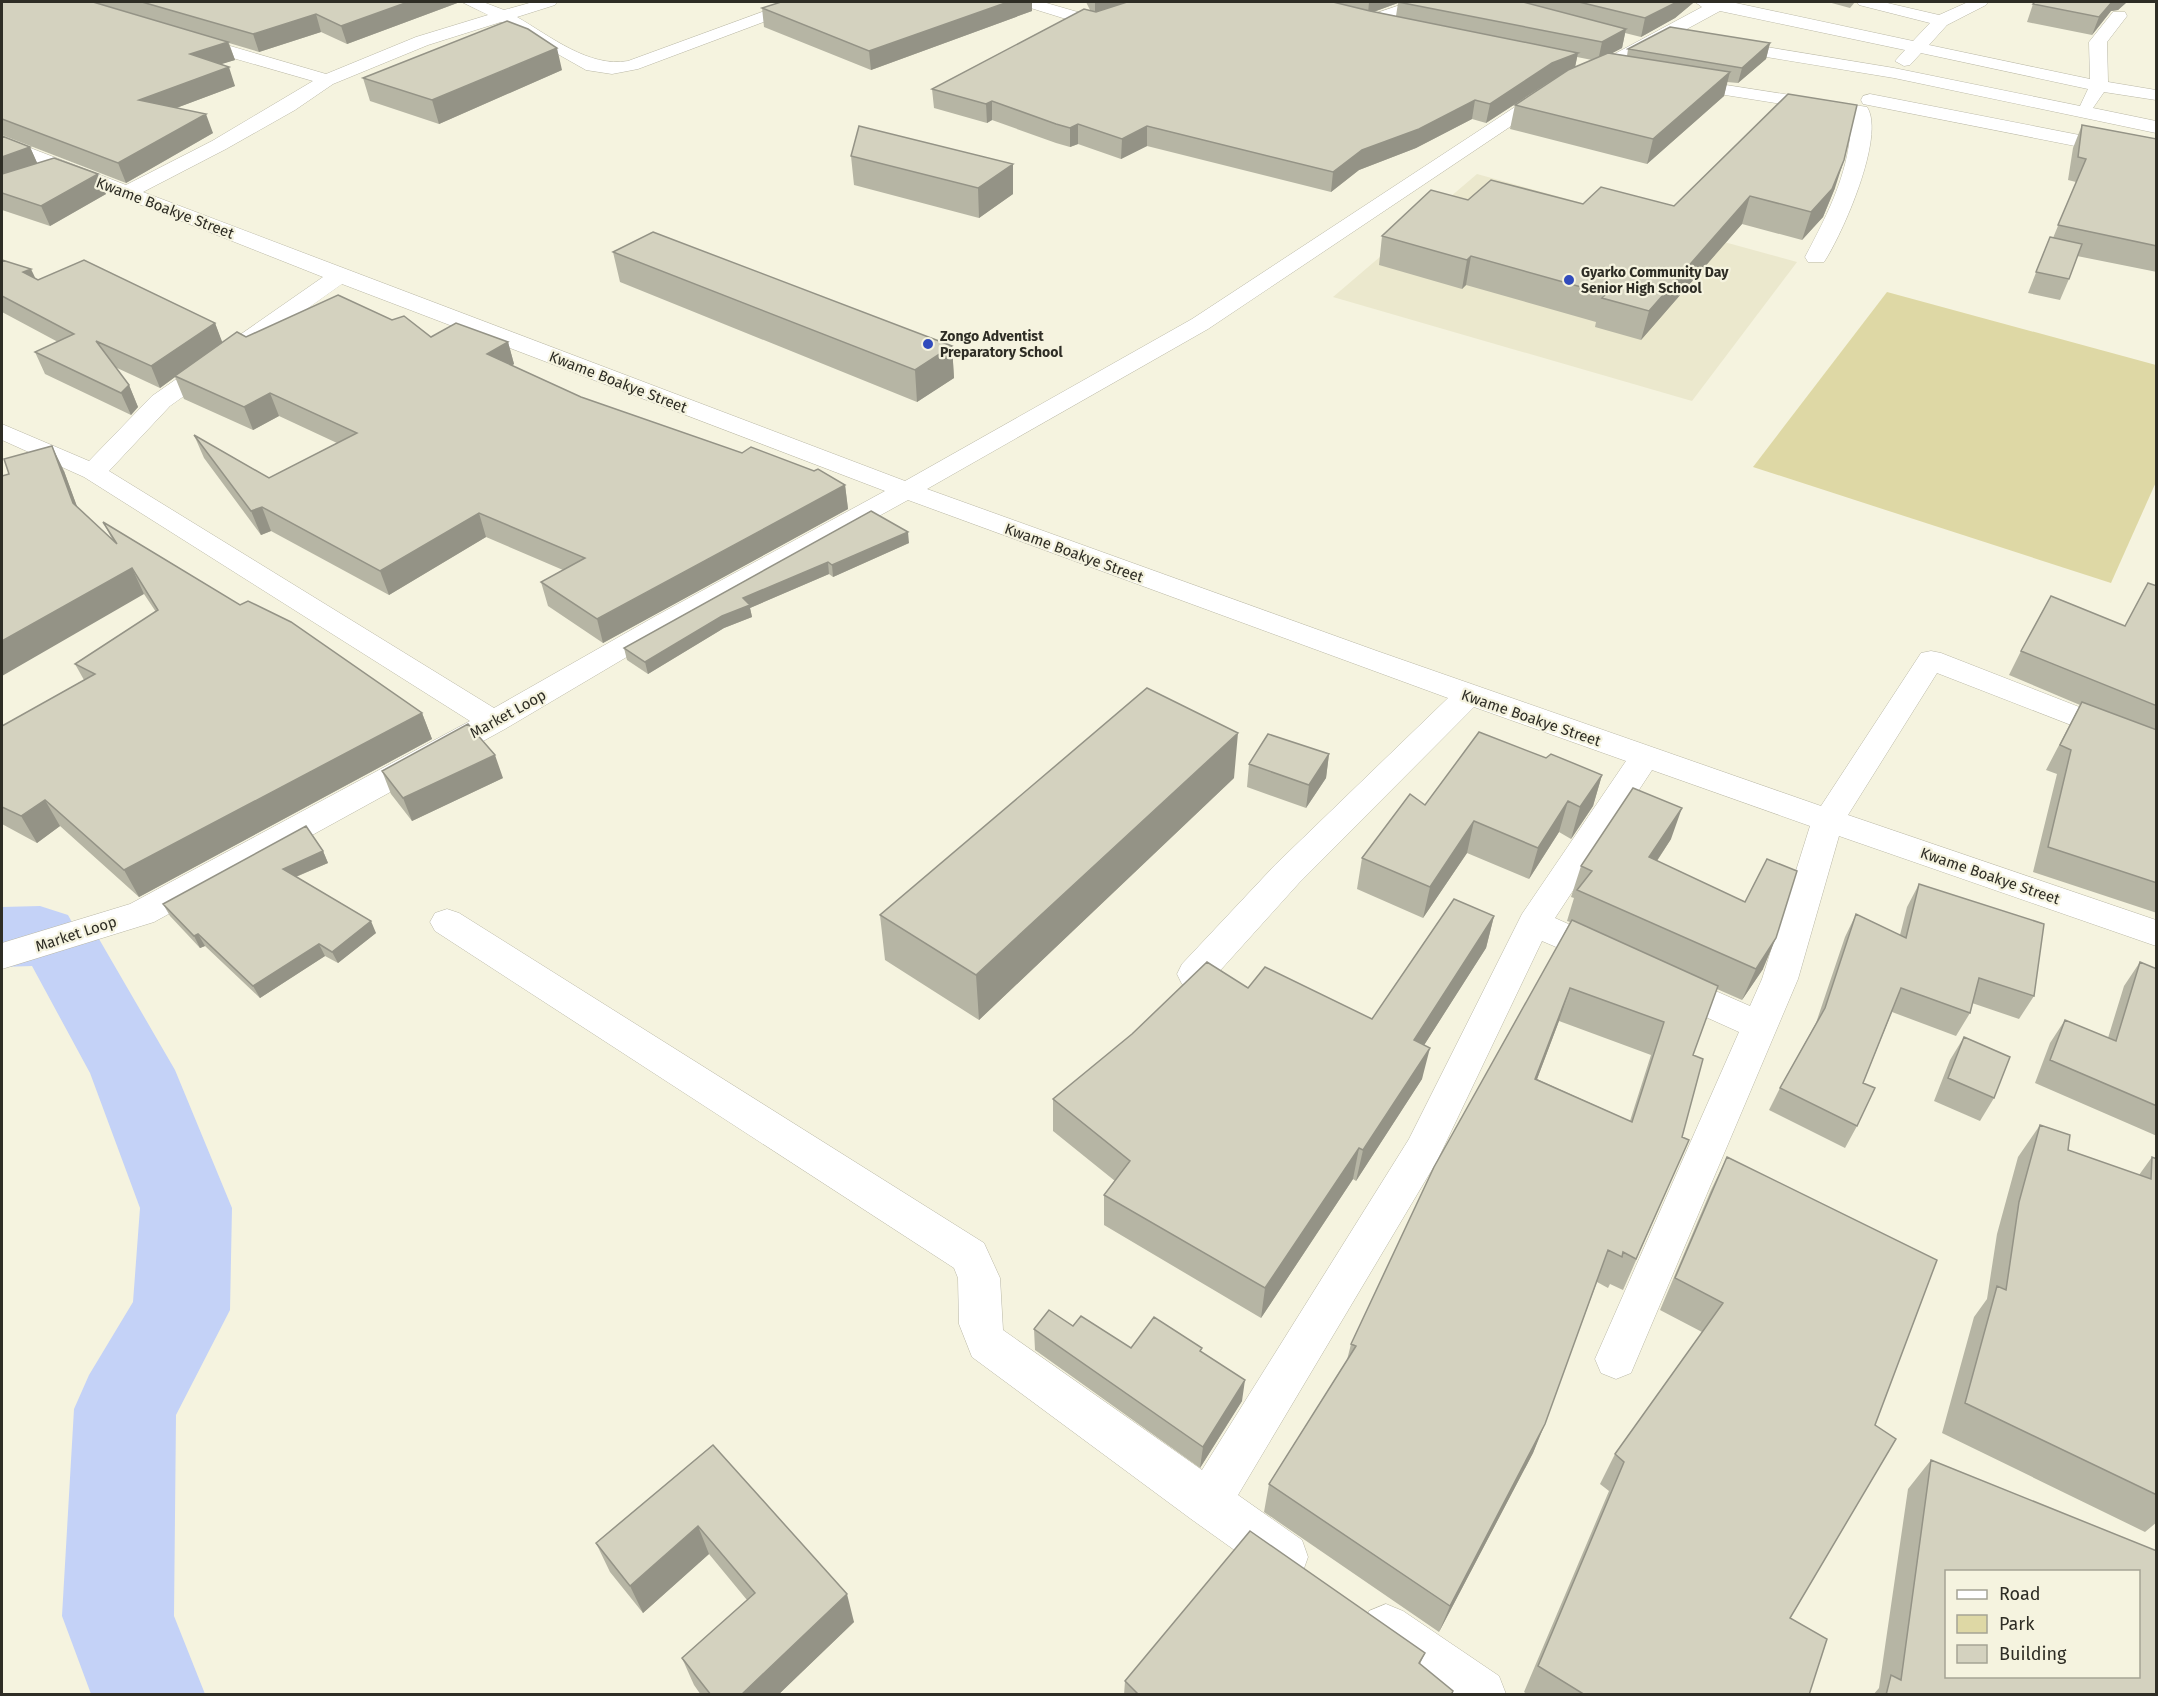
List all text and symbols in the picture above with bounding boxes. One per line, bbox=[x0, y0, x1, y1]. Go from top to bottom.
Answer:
street label: Kwame Boakye Street bbox=[93, 173, 237, 243]
place label: Gyarko Community Day Senior High School bbox=[1581, 264, 1729, 297]
marker: Gyarko Community Day Senior High School bbox=[1562, 273, 1576, 287]
place label: Zongo Adventist Preparatory School bbox=[940, 328, 1063, 361]
marker: Zongo Adventist Preparatory School bbox=[921, 337, 935, 351]
street label: Kwame Boakye Street bbox=[546, 347, 690, 417]
street label: Kwame Boakye Street bbox=[1002, 520, 1146, 587]
street label: Market Loop bbox=[467, 686, 549, 742]
street label: Kwame Boakye Street bbox=[1459, 686, 1604, 751]
street label: Kwame Boakye Street bbox=[1918, 844, 2063, 909]
street label: Market Loop bbox=[33, 912, 119, 956]
legend bbox=[1945, 1570, 2140, 1678]
text: Road bbox=[1999, 1583, 2041, 1605]
text: Park bbox=[1999, 1613, 2035, 1635]
text: Building bbox=[1999, 1643, 2067, 1665]

